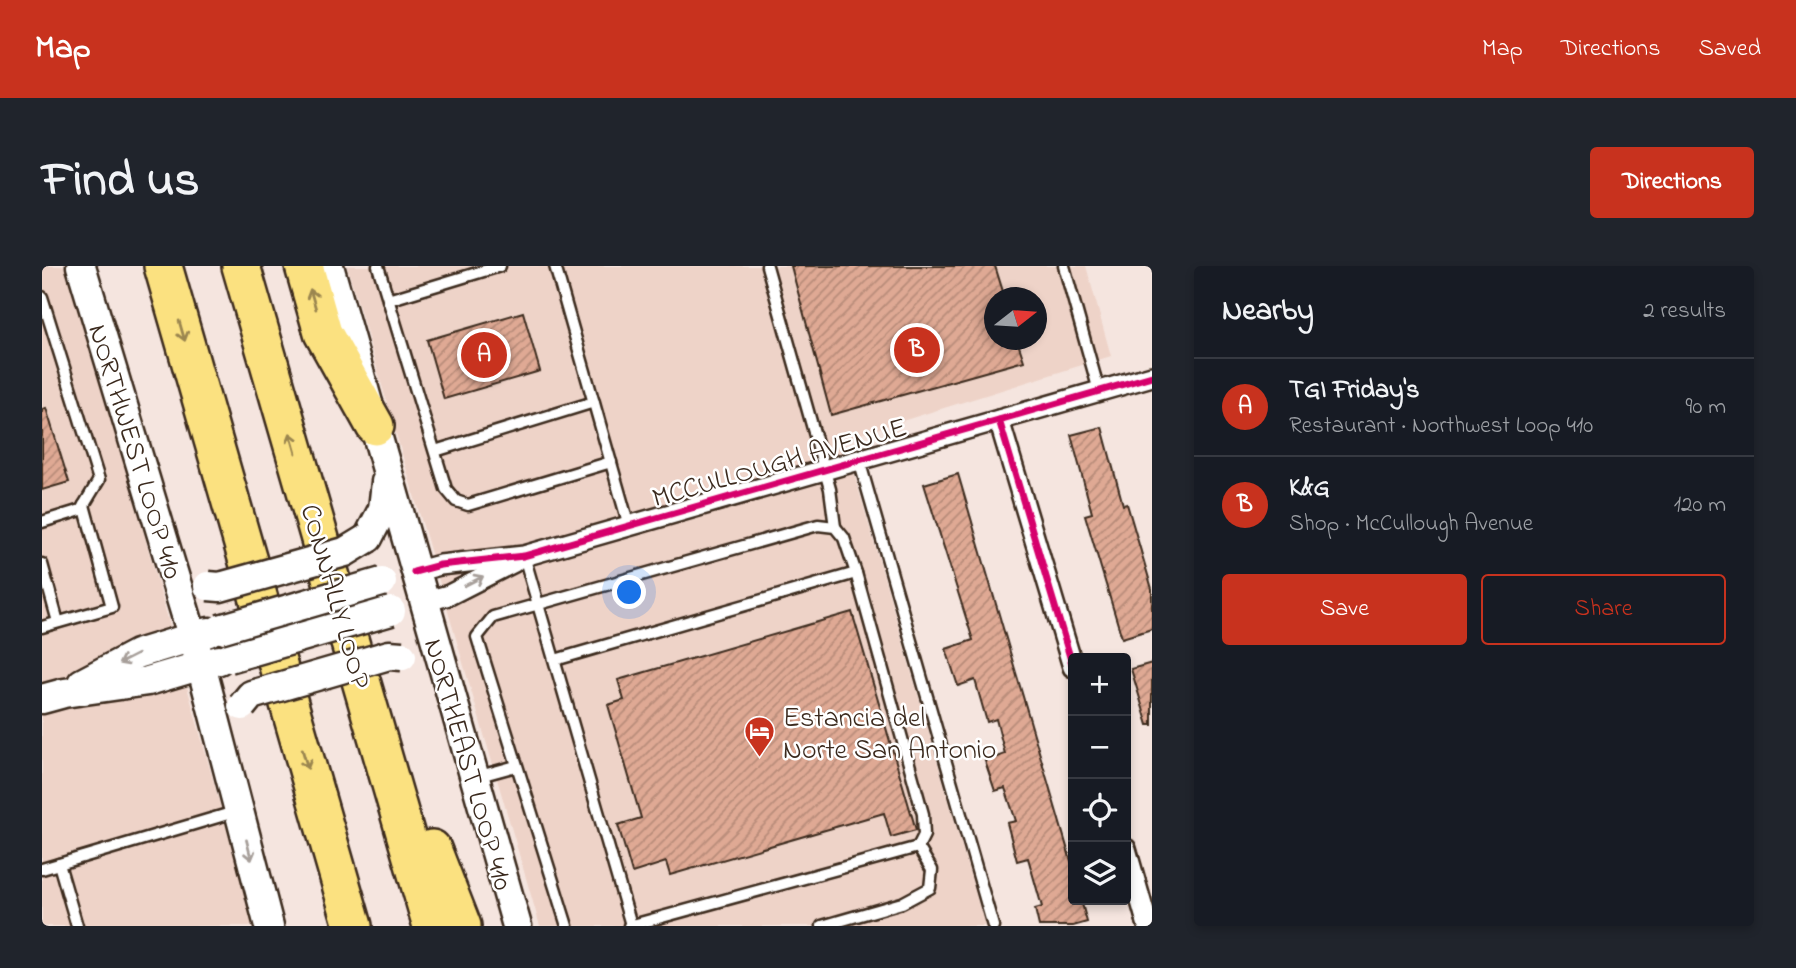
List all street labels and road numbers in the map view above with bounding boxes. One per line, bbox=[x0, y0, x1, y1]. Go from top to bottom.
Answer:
street label: NORTHWEST LOOP 410 bbox=[75, 320, 192, 584]
street label: MCCULLOUGH AVENUE bbox=[648, 408, 912, 520]
street label: CONNALLY LOOP bbox=[288, 500, 380, 694]
street label: NORTHEAST LOOP 410 bbox=[411, 634, 522, 896]

